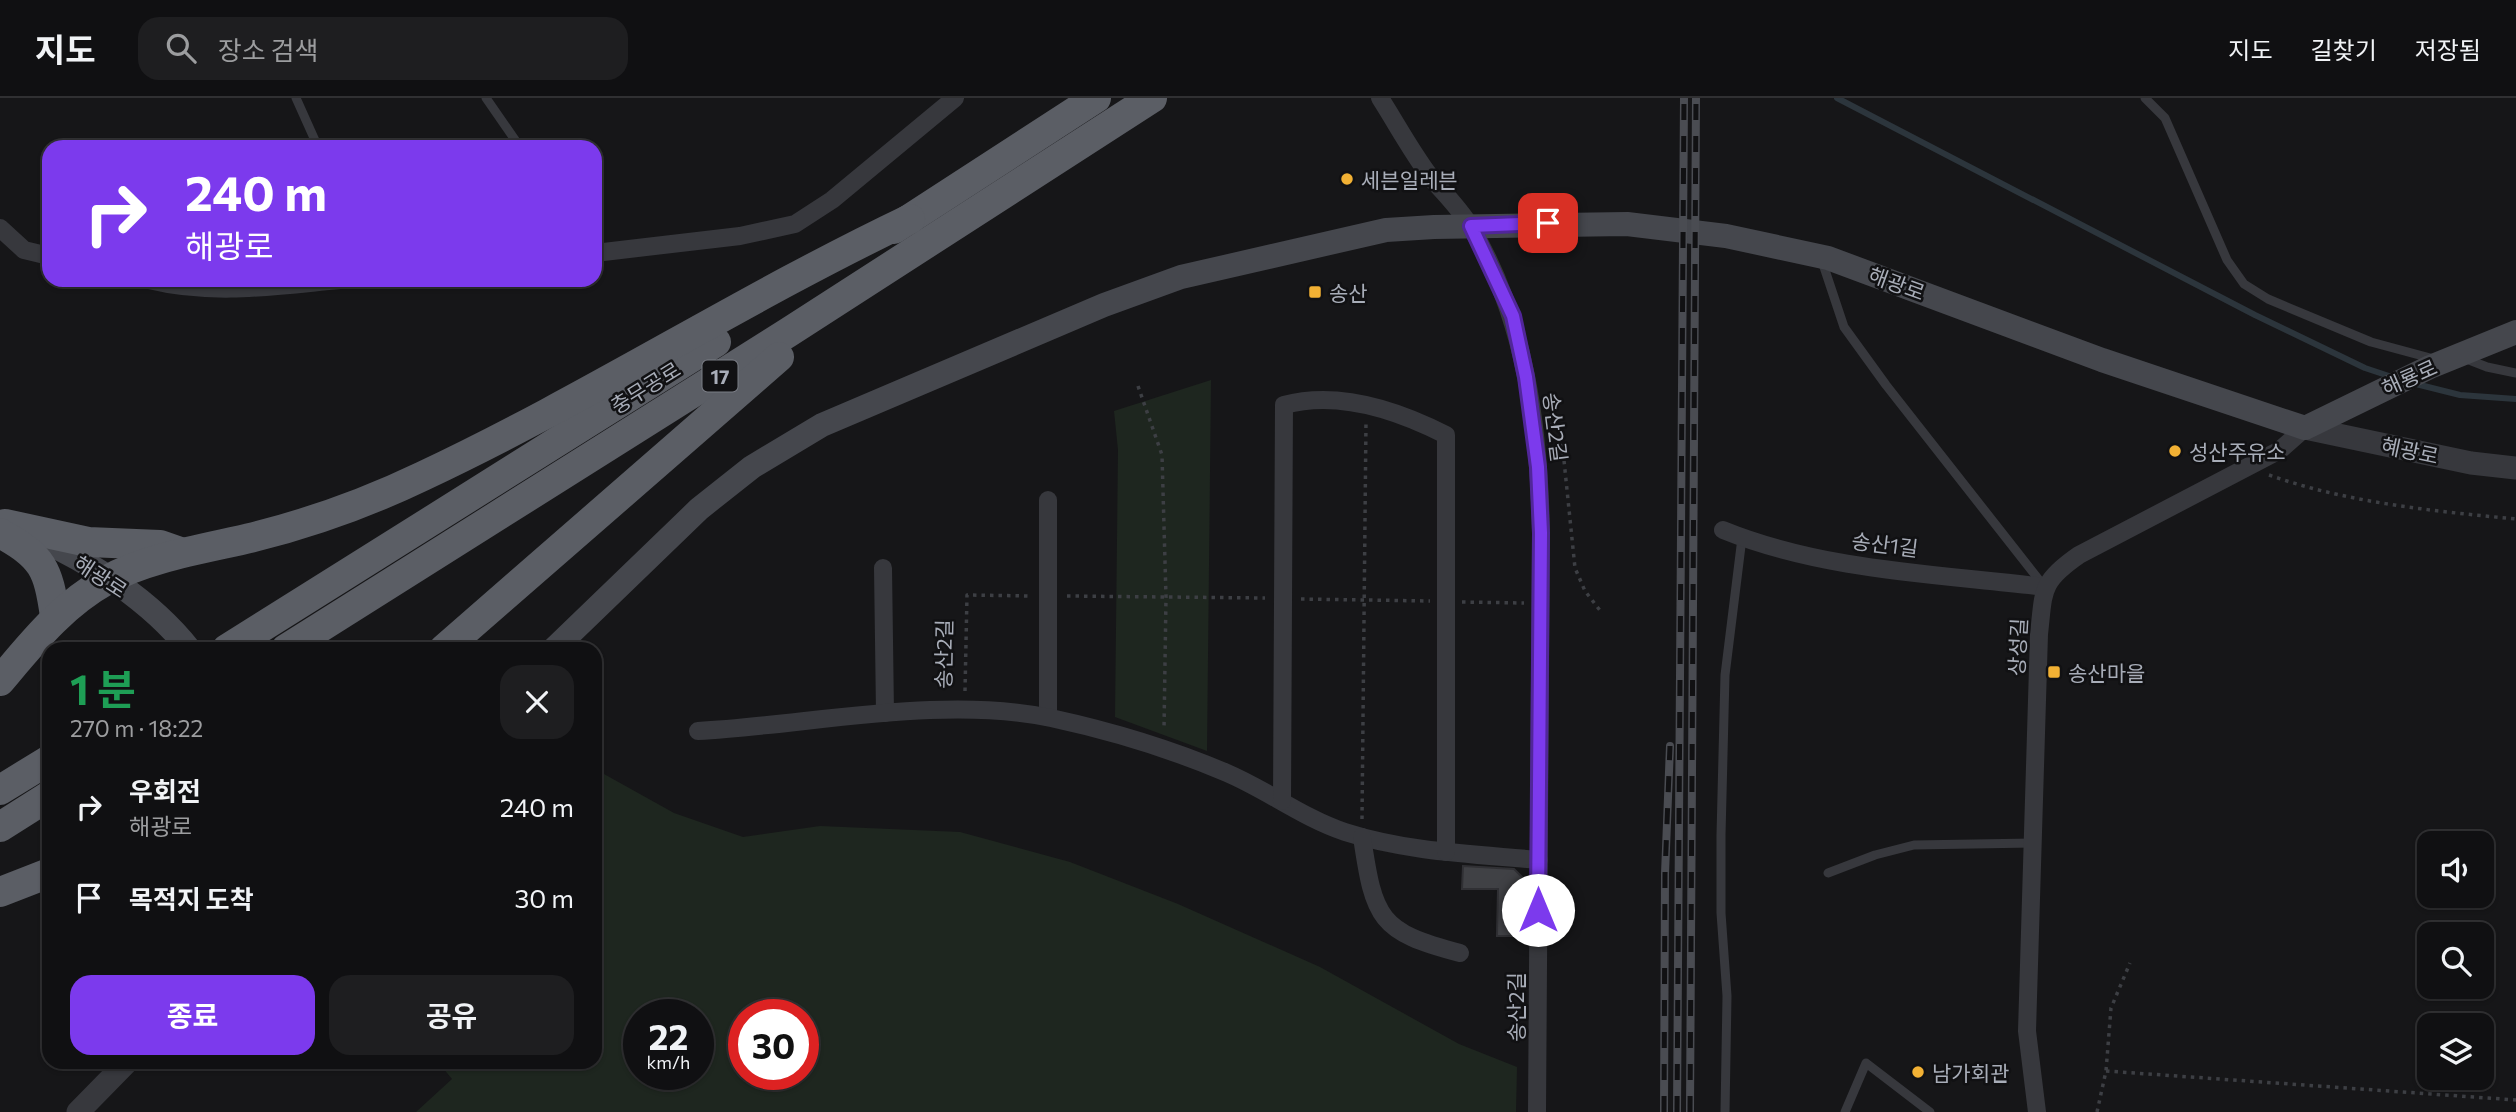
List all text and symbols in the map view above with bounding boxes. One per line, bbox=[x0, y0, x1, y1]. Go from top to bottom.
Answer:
search box bbox=[138, 17, 628, 80]
text: 지도 bbox=[35, 28, 96, 69]
icon: search bbox=[162, 29, 200, 67]
text: 장소 검색 bbox=[218, 34, 318, 65]
text: 지도 bbox=[2228, 35, 2273, 64]
text: 길찾기 bbox=[2311, 35, 2377, 64]
text: 저장됨 bbox=[2415, 35, 2481, 64]
text: 240 m bbox=[185, 161, 327, 221]
place label: 세븐일레븐 bbox=[1361, 167, 1458, 192]
icon: right bbox=[70, 168, 161, 259]
marker: 세븐일레븐 bbox=[1339, 171, 1355, 187]
pin bbox=[1518, 193, 1578, 253]
icon: arrive bbox=[1529, 204, 1567, 242]
text: 해광로 bbox=[185, 225, 273, 265]
street label: 해광로 bbox=[1865, 261, 1929, 305]
place label: 송산 bbox=[1329, 280, 1368, 305]
marker: 송산 bbox=[1307, 284, 1323, 300]
street label: 해룡로 bbox=[2377, 354, 2441, 400]
street label: 충무공로 bbox=[606, 356, 684, 418]
road number: 17 bbox=[702, 360, 738, 392]
street label: 송산2길 bbox=[1539, 391, 1573, 463]
street label: 혜광로 bbox=[2379, 432, 2441, 468]
place label: 성산주유소 bbox=[2189, 439, 2286, 464]
marker: 성산주유소 bbox=[2167, 443, 2183, 459]
street label: 송산1길 bbox=[1850, 528, 1920, 560]
street label: 해광로 bbox=[70, 550, 132, 602]
street label: 상성길 bbox=[2003, 617, 2031, 677]
street label: 송산2길 bbox=[930, 619, 956, 689]
place label: 송산마을 bbox=[2068, 660, 2145, 685]
text: 1 분 bbox=[70, 662, 136, 714]
marker: 송산마을 bbox=[2046, 664, 2062, 680]
button: close bbox=[500, 665, 574, 739]
text: 270 m · 18:22 bbox=[70, 714, 203, 742]
text: 우회전 bbox=[129, 775, 201, 806]
icon: right bbox=[70, 788, 108, 826]
text: 240 m bbox=[500, 791, 574, 822]
text: 해광로 bbox=[129, 812, 192, 840]
map controls bbox=[2417, 831, 2494, 1090]
button: sound bbox=[2417, 831, 2494, 908]
position arrow bbox=[1501, 873, 1575, 947]
icon: arrive bbox=[70, 879, 108, 917]
text: 30 m bbox=[515, 882, 574, 913]
text: 목적지 도착 bbox=[129, 883, 254, 914]
button: search bbox=[2417, 922, 2494, 999]
street label: 송산2길 bbox=[1503, 972, 1528, 1042]
button: 종료 bbox=[70, 975, 315, 1055]
button: 공유 bbox=[329, 975, 574, 1055]
speed limit sign: 30 bbox=[728, 999, 819, 1090]
button: layers bbox=[2417, 1013, 2494, 1090]
text: 22 bbox=[649, 1014, 688, 1057]
text: km/h bbox=[647, 1051, 690, 1073]
place label: 남가회관 bbox=[1932, 1060, 2009, 1085]
marker: 남가회관 bbox=[1910, 1064, 1926, 1080]

